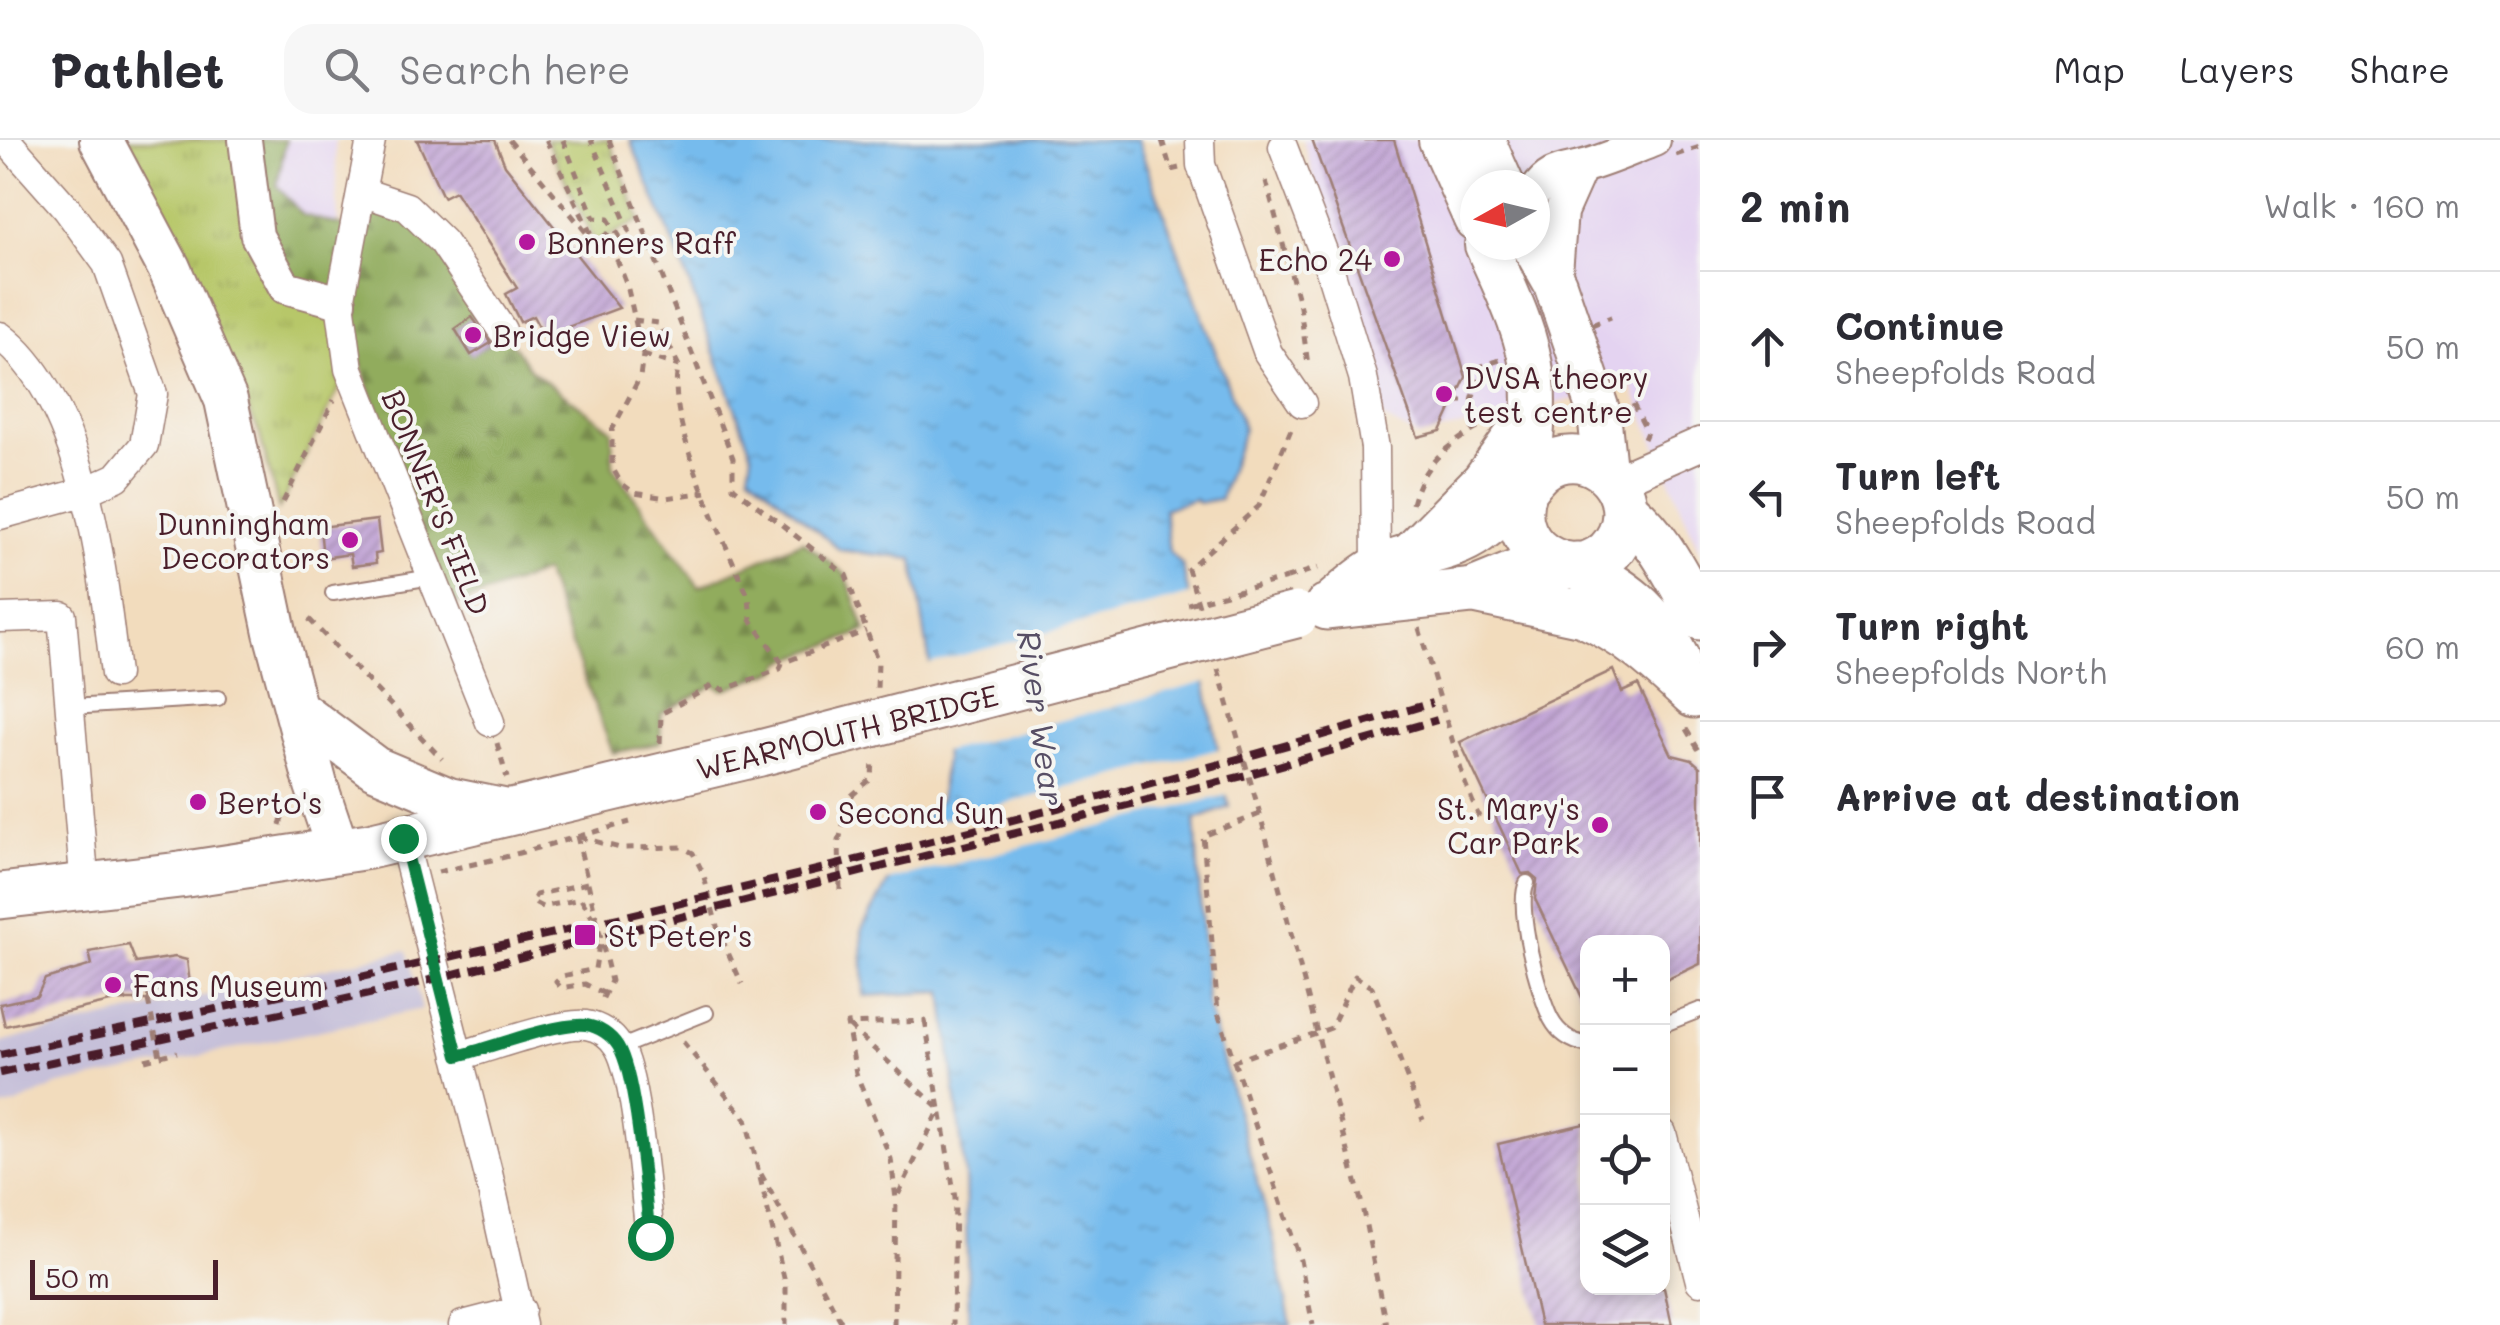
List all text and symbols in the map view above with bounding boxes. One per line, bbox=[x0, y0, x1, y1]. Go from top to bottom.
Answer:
search box bbox=[284, 24, 984, 114]
text: Pathlet bbox=[50, 38, 224, 100]
icon: search bbox=[319, 42, 374, 97]
text: Search here bbox=[399, 44, 631, 94]
text: Map bbox=[2053, 46, 2125, 92]
text: Layers bbox=[2180, 46, 2295, 92]
text: Share bbox=[2350, 46, 2450, 92]
north arrow bbox=[1460, 170, 1550, 260]
text: 2 min bbox=[1740, 178, 1850, 233]
text: Walk · 160 m bbox=[2263, 184, 2460, 226]
place label: Bonners Raff bbox=[547, 222, 737, 262]
marker: Bonners Raff bbox=[516, 231, 538, 253]
place label: Echo 24 bbox=[1259, 239, 1372, 279]
marker: Echo 24 bbox=[1381, 248, 1403, 270]
text: Continue bbox=[1835, 300, 2004, 350]
place label: Bridge View bbox=[493, 315, 671, 355]
icon: ahead bbox=[1740, 319, 1795, 374]
marker: Bridge View bbox=[462, 324, 484, 346]
text: 50 m bbox=[2386, 325, 2460, 367]
text: Sheepfolds Road bbox=[1835, 350, 2096, 392]
place label: DVSA theory test centre bbox=[1464, 357, 1648, 431]
street label: BONNER'S FIELD bbox=[374, 383, 500, 621]
marker: DVSA theory test centre bbox=[1433, 383, 1455, 405]
text: Turn left bbox=[1835, 450, 2001, 500]
icon: left bbox=[1740, 469, 1795, 524]
text: 50 m bbox=[2386, 475, 2460, 517]
text: Sheepfolds Road bbox=[1835, 500, 2096, 542]
place label: Dunningham Decorators bbox=[157, 503, 330, 577]
marker: Dunningham Decorators bbox=[339, 529, 361, 551]
text: Turn right bbox=[1835, 600, 2029, 650]
icon: right bbox=[1740, 619, 1795, 674]
text: 60 m bbox=[2385, 625, 2460, 667]
water label: River Wear bbox=[1009, 627, 1075, 809]
text: Sheepfolds North bbox=[1835, 650, 2107, 692]
street label: WEARMOUTH BRIDGE bbox=[692, 674, 1002, 788]
icon: arrive bbox=[1740, 769, 1795, 824]
text: Arrive at destination bbox=[1835, 771, 2240, 821]
place label: Berto's bbox=[218, 782, 322, 822]
place label: St. Mary's Car Park bbox=[1437, 788, 1580, 862]
marker: Berto's bbox=[187, 791, 209, 813]
place label: Second Sun bbox=[838, 792, 1004, 832]
marker: Second Sun bbox=[807, 801, 829, 823]
marker: St. Mary's Car Park bbox=[1589, 814, 1611, 836]
route end bbox=[381, 816, 427, 862]
place label: St Peter's bbox=[608, 915, 753, 955]
marker: St Peter's bbox=[572, 922, 598, 948]
map controls bbox=[1580, 935, 1670, 1295]
button: + bbox=[1580, 935, 1670, 1025]
place label: Fans Museum bbox=[133, 965, 323, 1005]
marker: Fans Museum bbox=[102, 974, 124, 996]
button: − bbox=[1580, 1025, 1670, 1115]
button: locate bbox=[1580, 1115, 1670, 1205]
button: layers bbox=[1580, 1205, 1670, 1295]
route start bbox=[628, 1215, 674, 1261]
scale bar bbox=[30, 1255, 218, 1300]
text: 50 m bbox=[45, 1259, 110, 1295]

